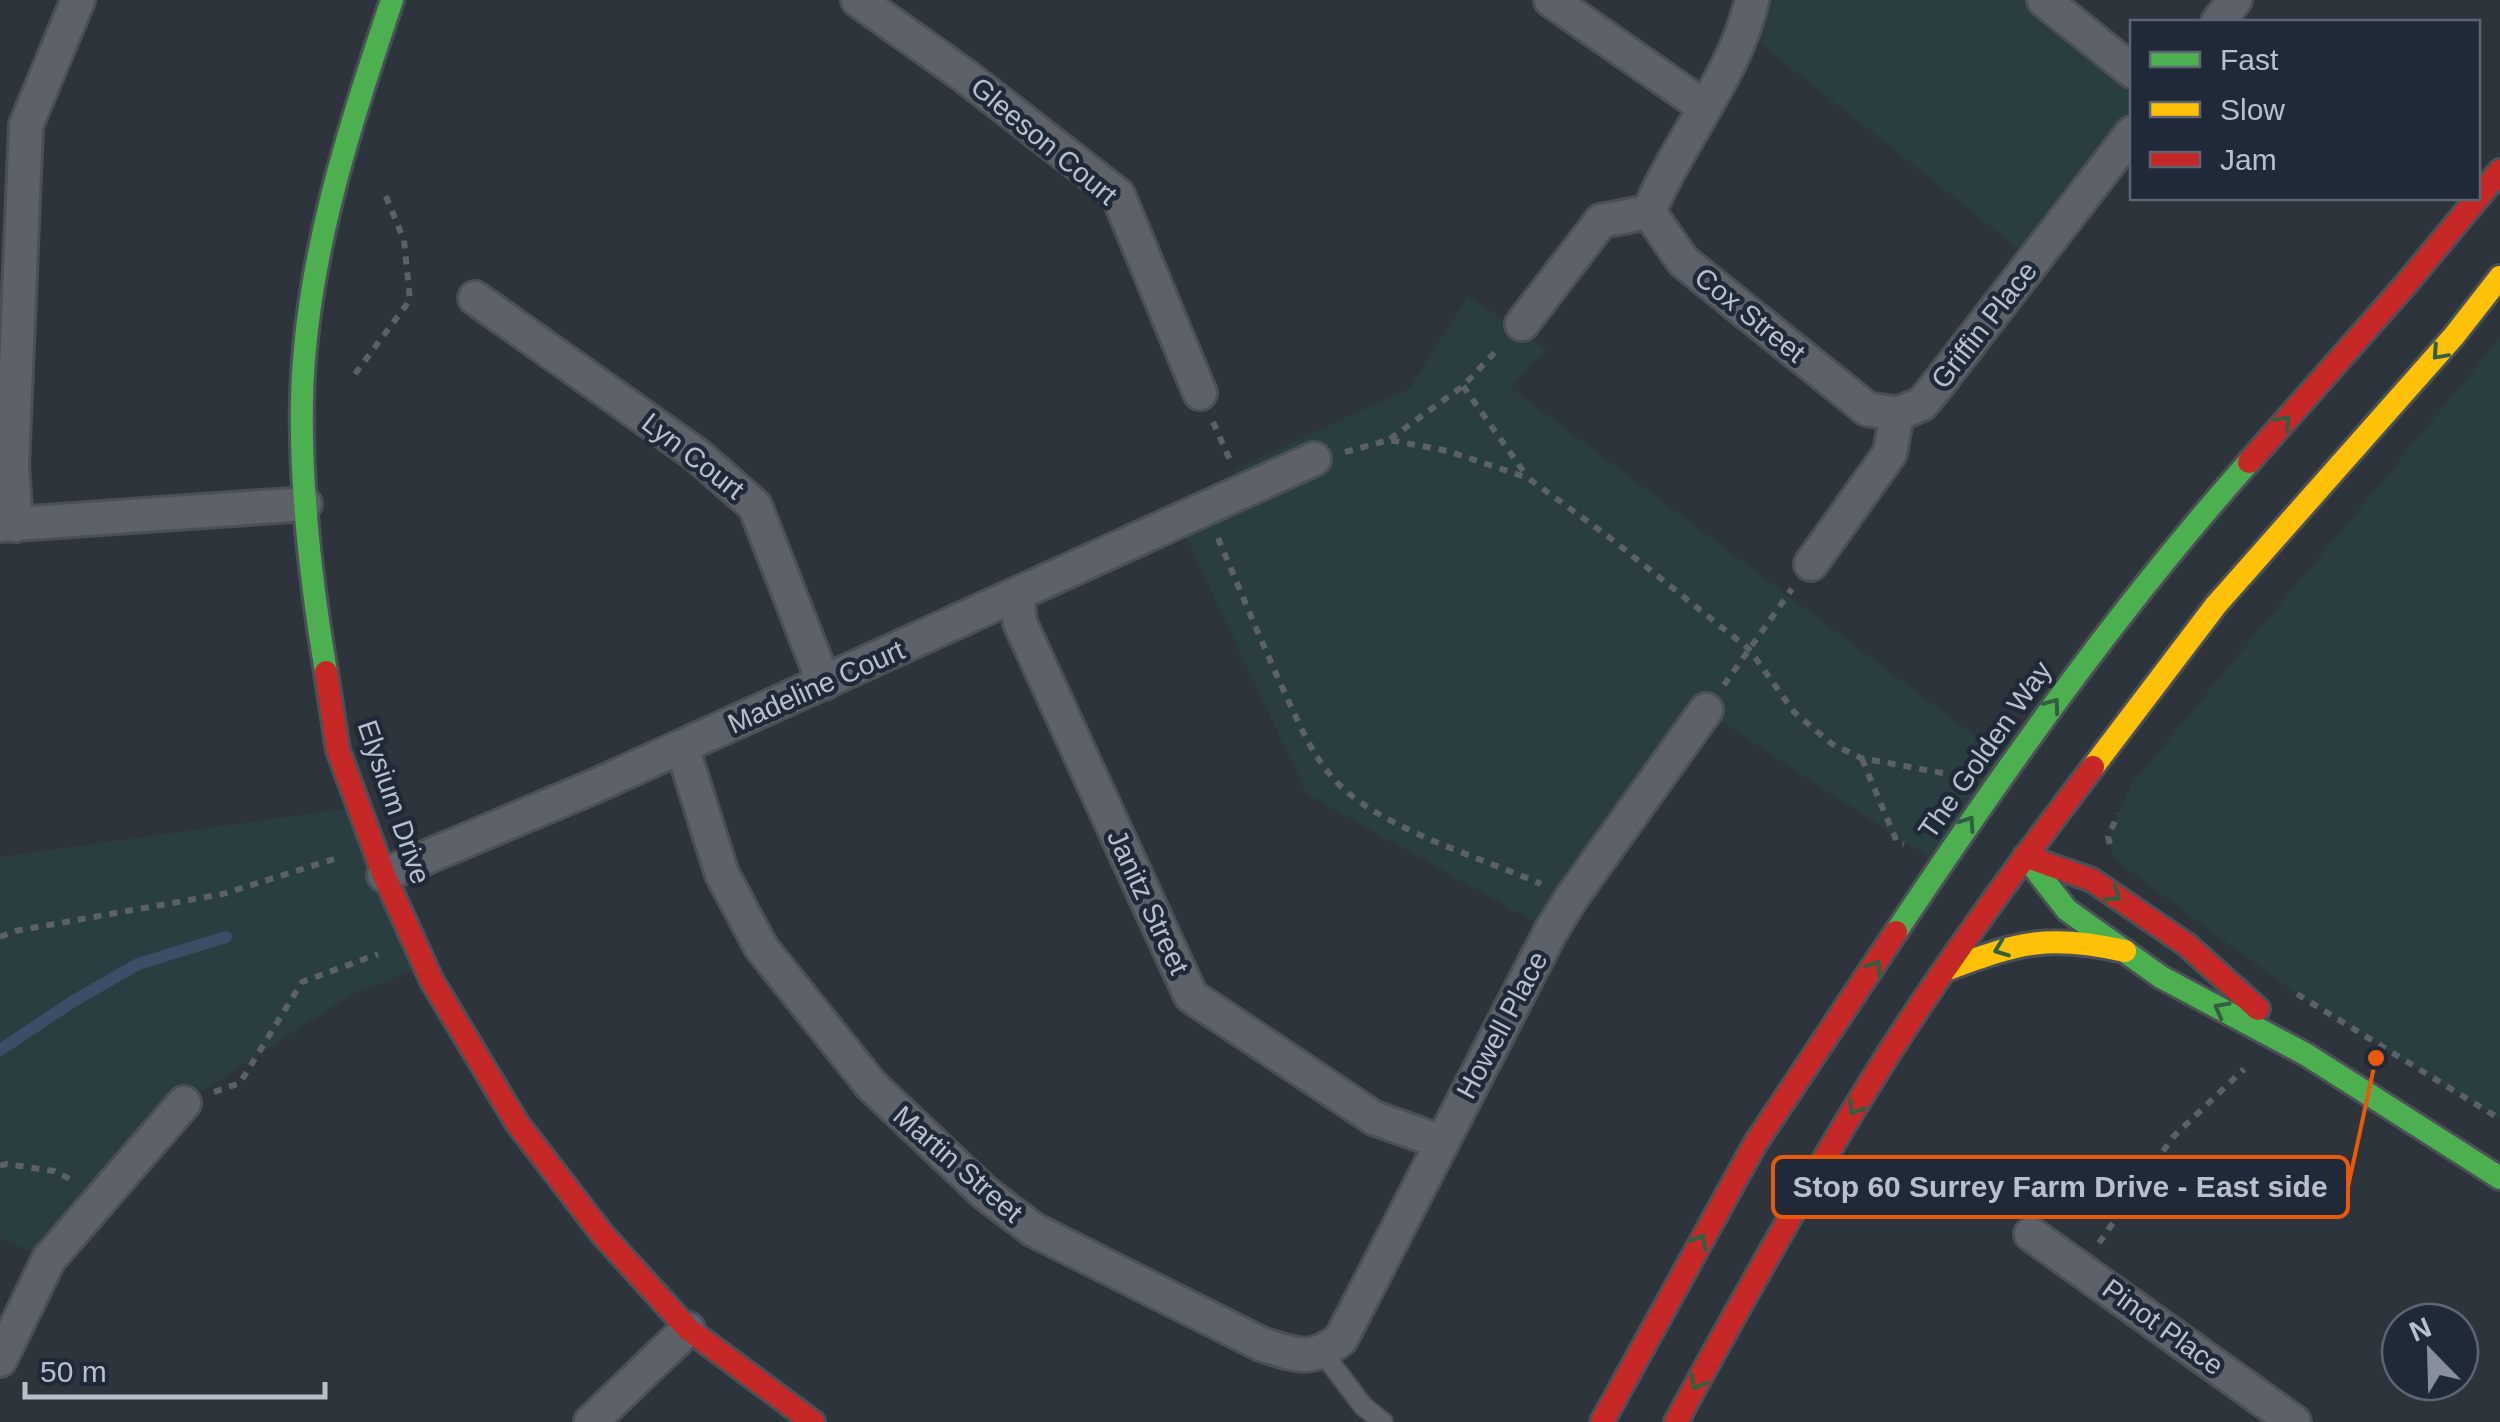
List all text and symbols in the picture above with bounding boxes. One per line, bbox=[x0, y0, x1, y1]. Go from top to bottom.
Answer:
legend bbox=[2130, 20, 2480, 200]
text: Fast bbox=[2220, 43, 2279, 76]
street label: Gleeson Court bbox=[965, 71, 1123, 211]
text: Slow bbox=[2220, 93, 2285, 126]
text: Jam bbox=[2220, 143, 2277, 176]
street label: Griffin Place bbox=[1925, 256, 2043, 394]
street label: Cox Street bbox=[1689, 261, 1811, 369]
one-way arrow bbox=[2433, 341, 2451, 360]
street label: Lyn Court bbox=[636, 407, 750, 505]
one-way arrow bbox=[2272, 415, 2290, 434]
street label: Madeline Court bbox=[723, 634, 909, 740]
street label: The Golden Way bbox=[1912, 655, 2058, 845]
one-way arrow bbox=[2041, 698, 2058, 716]
street label: Elysium Drive bbox=[351, 716, 437, 888]
one-way arrow bbox=[1956, 816, 1974, 835]
street label: Janitz Street bbox=[1101, 825, 1195, 979]
one-way arrow bbox=[2102, 883, 2121, 901]
one-way arrow bbox=[1993, 937, 2011, 957]
street label: Howell Place bbox=[1450, 946, 1554, 1104]
one-way arrow bbox=[1863, 960, 1881, 979]
one-way arrow bbox=[2214, 1002, 2232, 1021]
one-way arrow bbox=[1848, 1097, 1868, 1115]
street label: Martin Street bbox=[887, 1100, 1029, 1228]
callout: Stop 60 Surrey Farm Drive - East side bbox=[1773, 1157, 2348, 1217]
text: Stop 60 Surrey Farm Drive - East side bbox=[1792, 1170, 2328, 1203]
one-way arrow bbox=[1688, 1234, 1708, 1252]
street label: Pinot Place bbox=[2097, 1273, 2229, 1381]
north arrow bbox=[2380, 1302, 2480, 1402]
text: N bbox=[2405, 1311, 2436, 1348]
scale bar bbox=[25, 1337, 325, 1399]
text: 50 m bbox=[40, 1355, 107, 1388]
one-way arrow bbox=[1690, 1372, 1710, 1390]

